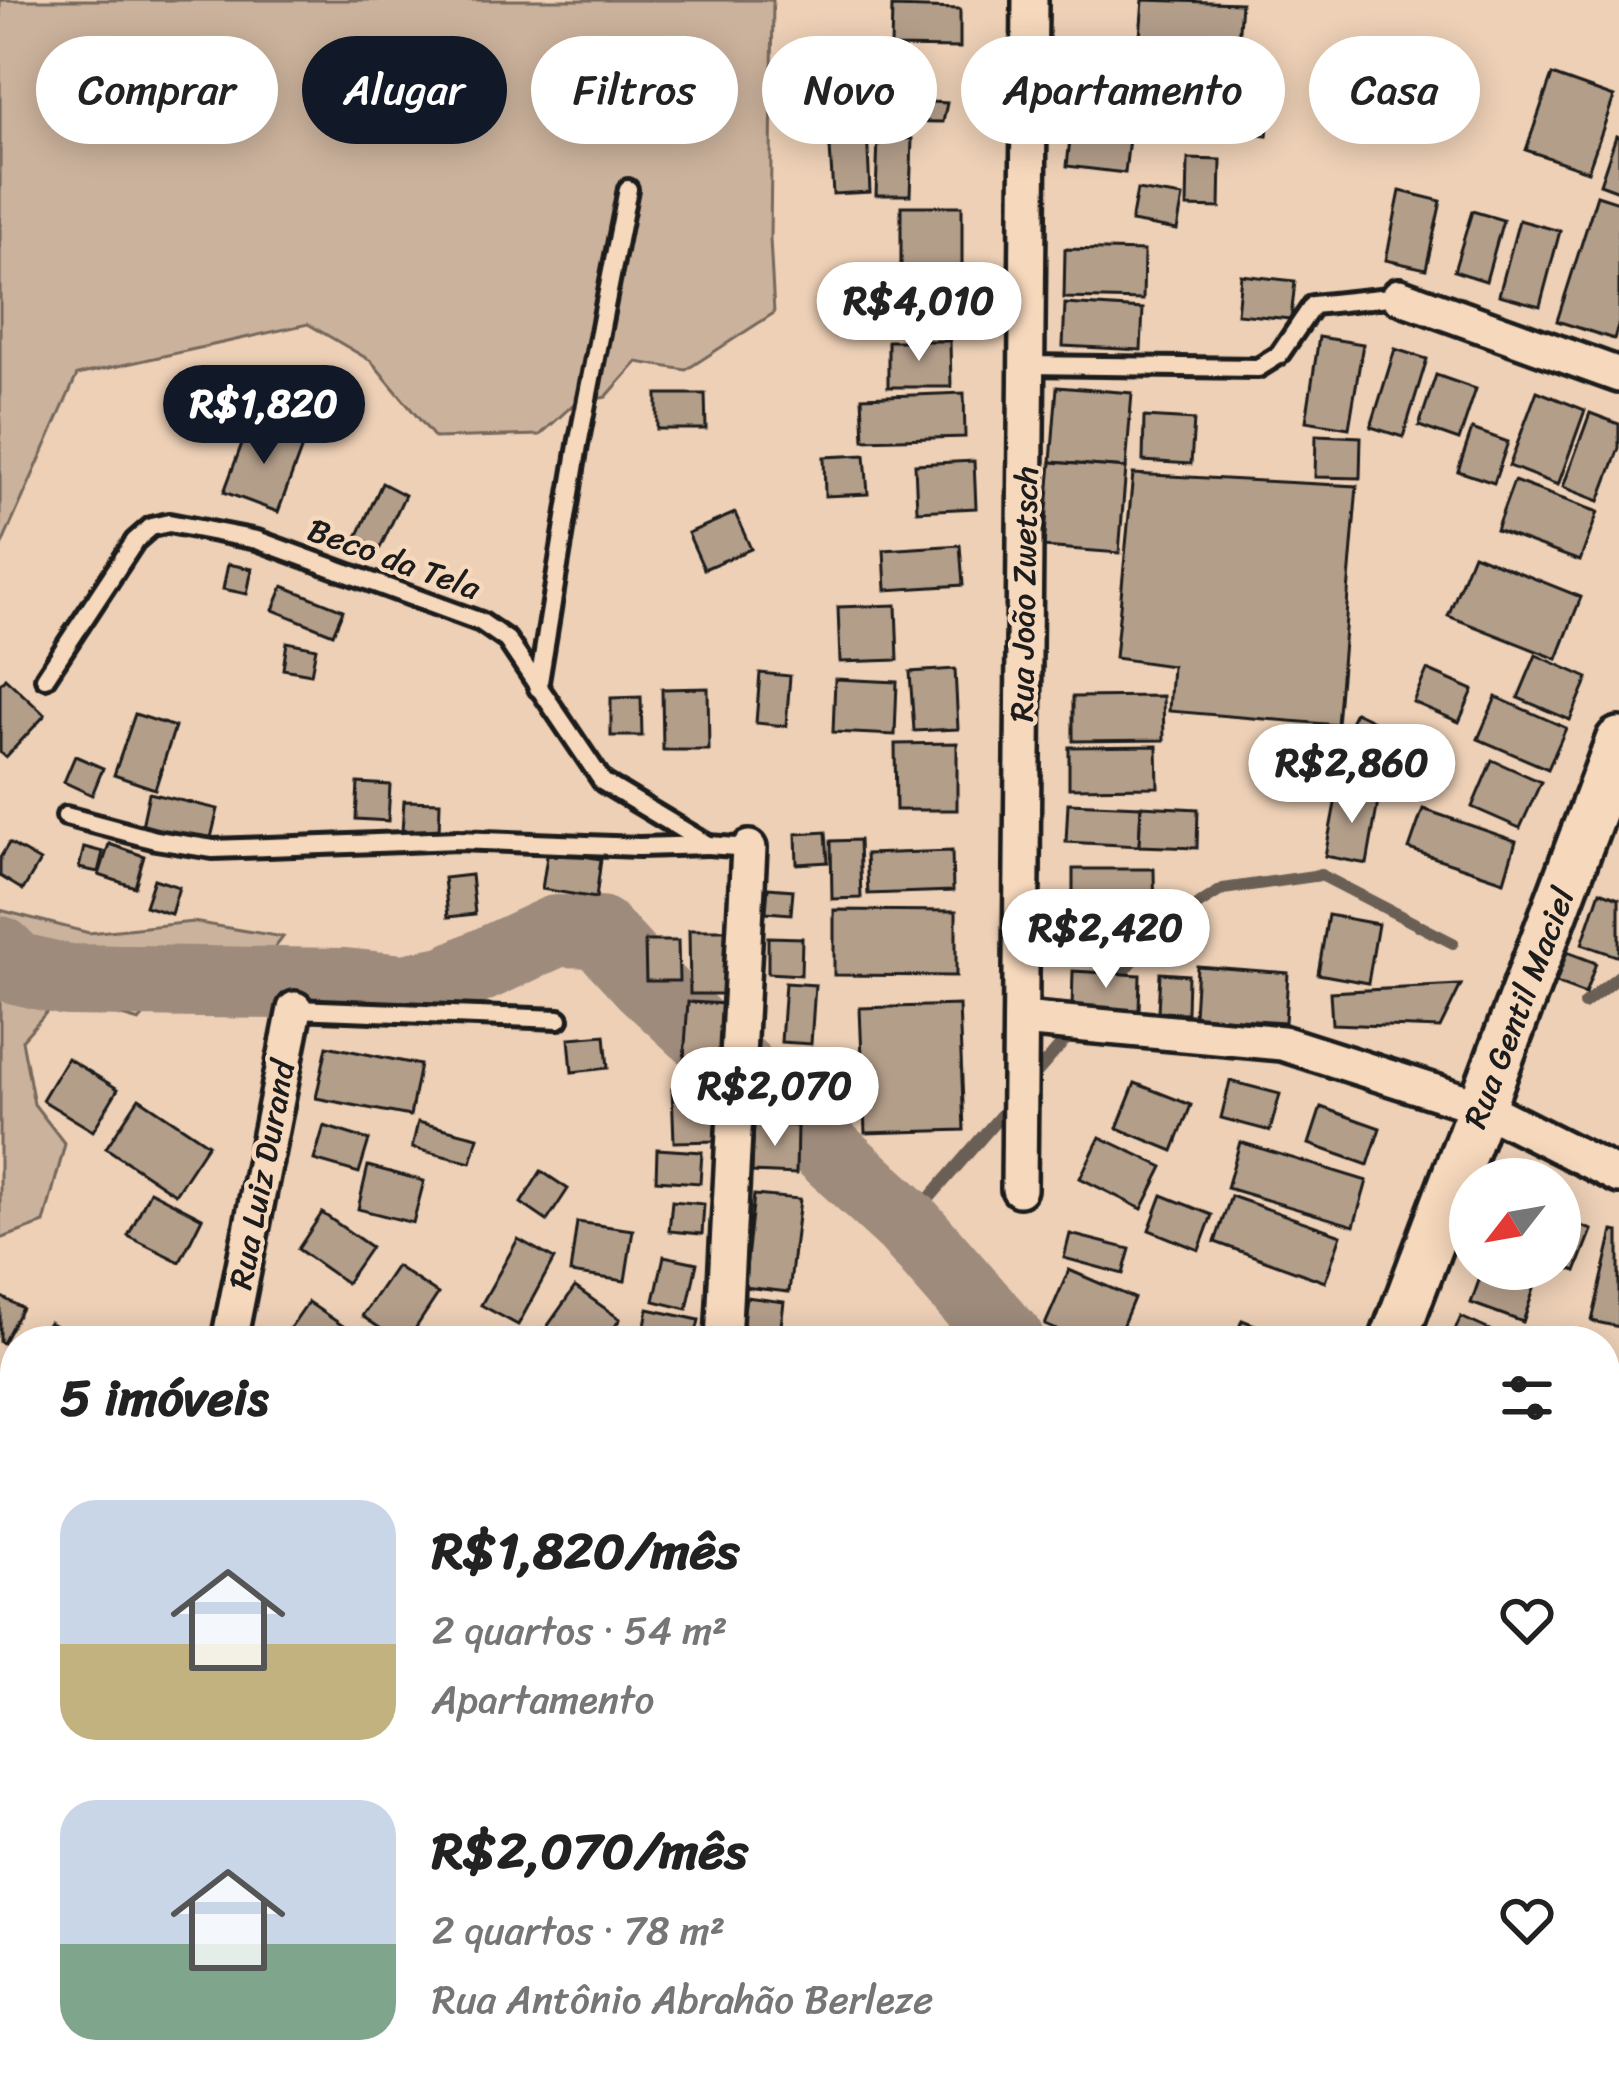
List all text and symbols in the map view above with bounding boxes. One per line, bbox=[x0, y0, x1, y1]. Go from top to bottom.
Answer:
chip: Comprar bbox=[36, 36, 278, 144]
chip: Alugar bbox=[302, 36, 507, 144]
chip: Filtros bbox=[531, 36, 738, 144]
chip: Novo bbox=[762, 36, 937, 144]
chip: Apartamento bbox=[961, 36, 1285, 144]
chip: Casa bbox=[1309, 36, 1480, 144]
pin: R$4,010 bbox=[808, 262, 1030, 364]
text: R$4,010 bbox=[844, 266, 994, 335]
pin: R$1,820 bbox=[153, 365, 375, 467]
text: R$1,820 bbox=[190, 369, 338, 438]
street label: Rua João Zwetsch bbox=[993, 466, 1055, 722]
street label: Beco da Tela bbox=[299, 501, 489, 617]
pin: R$2,860 bbox=[1241, 724, 1463, 826]
text: R$2,860 bbox=[1275, 728, 1429, 797]
street label: Rua Gentil Maciel bbox=[1446, 878, 1592, 1137]
pin: R$2,420 bbox=[995, 889, 1217, 991]
text: R$2,420 bbox=[1029, 893, 1183, 962]
pin: R$2,070 bbox=[664, 1047, 886, 1149]
text: R$2,070 bbox=[698, 1051, 852, 1120]
street label: Rua Luiz Durand bbox=[211, 1053, 313, 1294]
north arrow bbox=[1449, 1158, 1581, 1290]
map controls bbox=[1449, 1158, 1581, 1290]
text: 5 imóveis bbox=[60, 1353, 269, 1443]
icon: filters bbox=[1494, 1365, 1560, 1431]
text: R$1,820/mês bbox=[432, 1506, 739, 1596]
icon: home bbox=[156, 1548, 300, 1692]
icon: heart bbox=[1494, 1587, 1560, 1653]
text: 2 quartos · 54 m² bbox=[432, 1596, 727, 1665]
text: Apartamento bbox=[432, 1665, 654, 1734]
text: R$2,070/mês bbox=[432, 1806, 748, 1896]
icon: home bbox=[156, 1848, 300, 1992]
icon: heart bbox=[1494, 1887, 1560, 1953]
text: 2 quartos · 78 m² bbox=[432, 1896, 725, 1965]
text: Rua Antônio Abrahão Berleze bbox=[432, 1965, 933, 2034]

